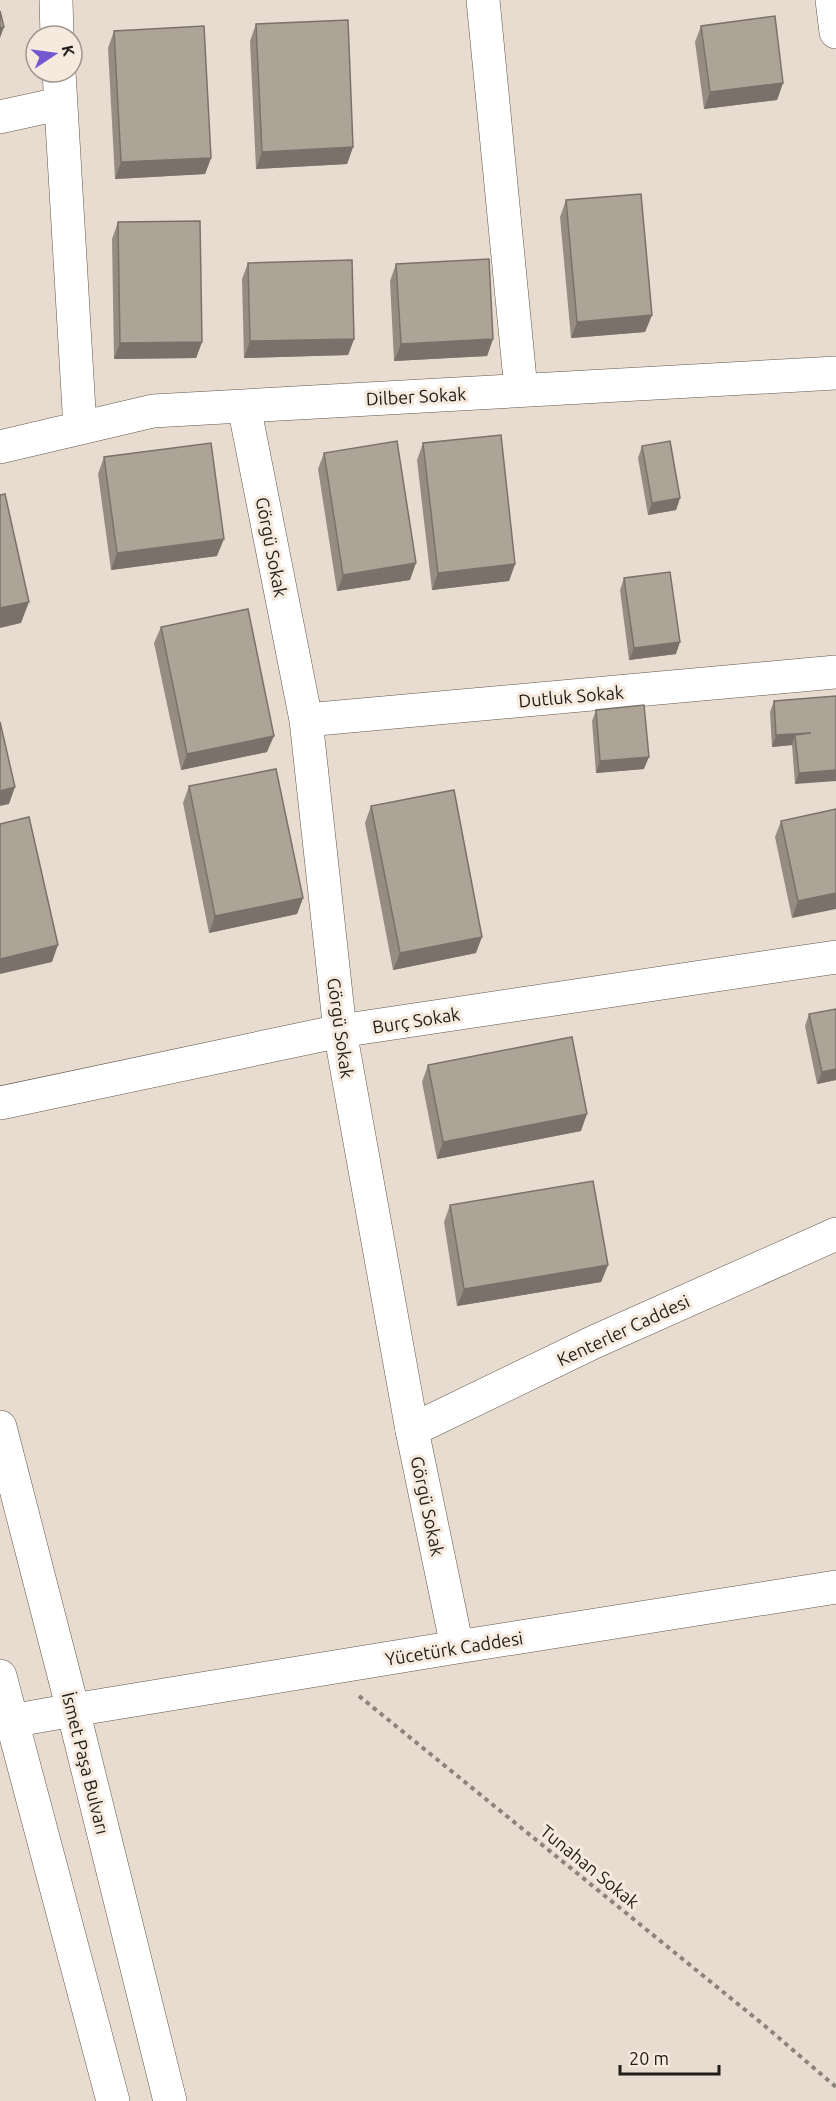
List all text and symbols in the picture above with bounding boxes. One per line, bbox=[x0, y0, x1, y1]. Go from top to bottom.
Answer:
north arrow bbox=[24, 24, 84, 84]
text: K bbox=[59, 43, 79, 58]
street label: Dilber Sokak bbox=[365, 383, 467, 409]
street label: Görgü Sokak bbox=[253, 495, 291, 599]
street label: Dutluk Sokak bbox=[518, 681, 624, 711]
street label: Görgü Sokak bbox=[324, 976, 358, 1080]
street label: Burç Sokak bbox=[371, 1003, 461, 1037]
street label: Kenterler Caddesi bbox=[554, 1291, 692, 1369]
street label: Görgü Sokak bbox=[408, 1454, 448, 1558]
street label: Yücetürk Caddesi bbox=[384, 1627, 524, 1669]
street label: İsmet Paşa Bulvarı bbox=[59, 1690, 113, 1836]
street label: Tunahan Sokak bbox=[537, 1820, 643, 1912]
scale bar bbox=[620, 2038, 719, 2076]
text: 20 m bbox=[629, 2048, 669, 2068]

